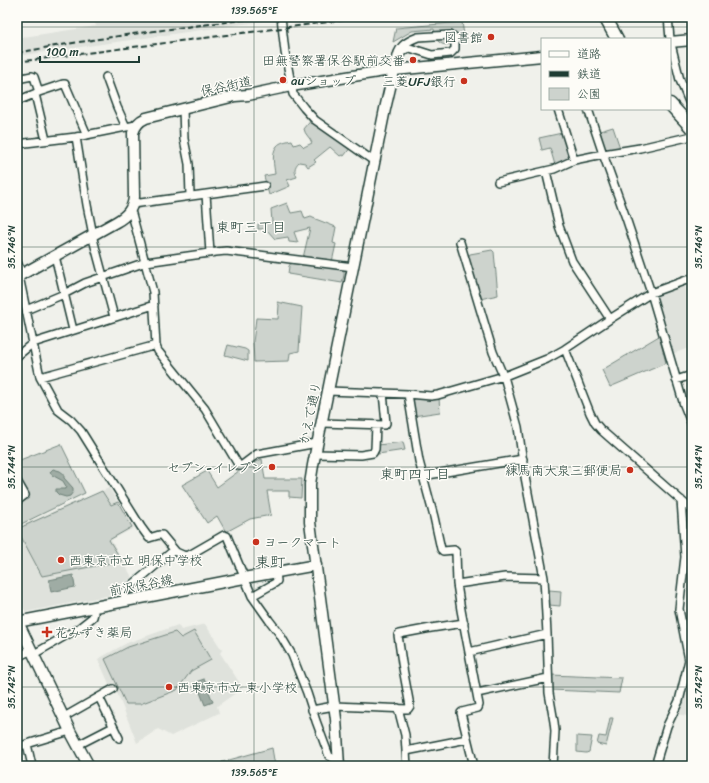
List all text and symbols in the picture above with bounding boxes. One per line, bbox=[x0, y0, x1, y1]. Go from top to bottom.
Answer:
text: 139.565°E bbox=[231, 2, 279, 20]
place label: 図書館 bbox=[444, 26, 483, 49]
marker: 図書館 bbox=[486, 32, 496, 42]
scale bar bbox=[40, 38, 139, 64]
legend bbox=[541, 38, 671, 110]
text: 100 m bbox=[46, 41, 79, 63]
text: 道路 bbox=[577, 43, 601, 65]
place label: 田無警察署保谷駅前交番 bbox=[262, 49, 405, 72]
marker: 田無警察署保谷駅前交番 bbox=[408, 55, 418, 65]
text: 鉄道 bbox=[577, 63, 601, 85]
street label: 保谷街道 bbox=[198, 69, 254, 103]
place label: auショップ bbox=[291, 69, 356, 92]
place label: 三菱UFJ銀行 bbox=[382, 70, 456, 93]
marker: auショップ bbox=[278, 75, 288, 85]
marker: 三菱UFJ銀行 bbox=[459, 76, 469, 86]
text: 公園 bbox=[577, 83, 601, 105]
district label: 東町三丁目 bbox=[216, 215, 286, 240]
text: 35.746°N bbox=[3, 225, 21, 269]
text: 35.746°N bbox=[690, 225, 708, 269]
street label: かえで通り bbox=[292, 379, 328, 447]
text: 35.744°N bbox=[3, 445, 21, 489]
text: 35.744°N bbox=[690, 445, 708, 489]
place label: セブン-イレブン bbox=[167, 456, 264, 479]
place label: 練馬南大泉三郵便局 bbox=[505, 459, 622, 482]
marker: セブン-イレブン bbox=[267, 462, 277, 472]
district label: 東町四丁目 bbox=[380, 462, 450, 487]
marker: 練馬南大泉三郵便局 bbox=[625, 465, 635, 475]
place label: ヨークマート bbox=[264, 531, 341, 554]
marker: ヨークマート bbox=[251, 537, 261, 547]
place label: 西東京市立 明保中学校 bbox=[69, 549, 202, 572]
district label: 東町 bbox=[255, 549, 286, 575]
marker: 西東京市立 明保中学校 bbox=[56, 555, 66, 565]
street label: 前沢保谷線 bbox=[107, 567, 176, 602]
place label: 花みずき薬局 bbox=[55, 621, 132, 644]
marker: 花みずき薬局 bbox=[42, 627, 52, 637]
text: 35.742°N bbox=[3, 665, 21, 709]
text: 35.742°N bbox=[690, 665, 708, 709]
place label: 西東京市立 東小学校 bbox=[177, 676, 297, 699]
marker: 西東京市立 東小学校 bbox=[164, 682, 174, 692]
text: 139.565°E bbox=[231, 764, 279, 782]

